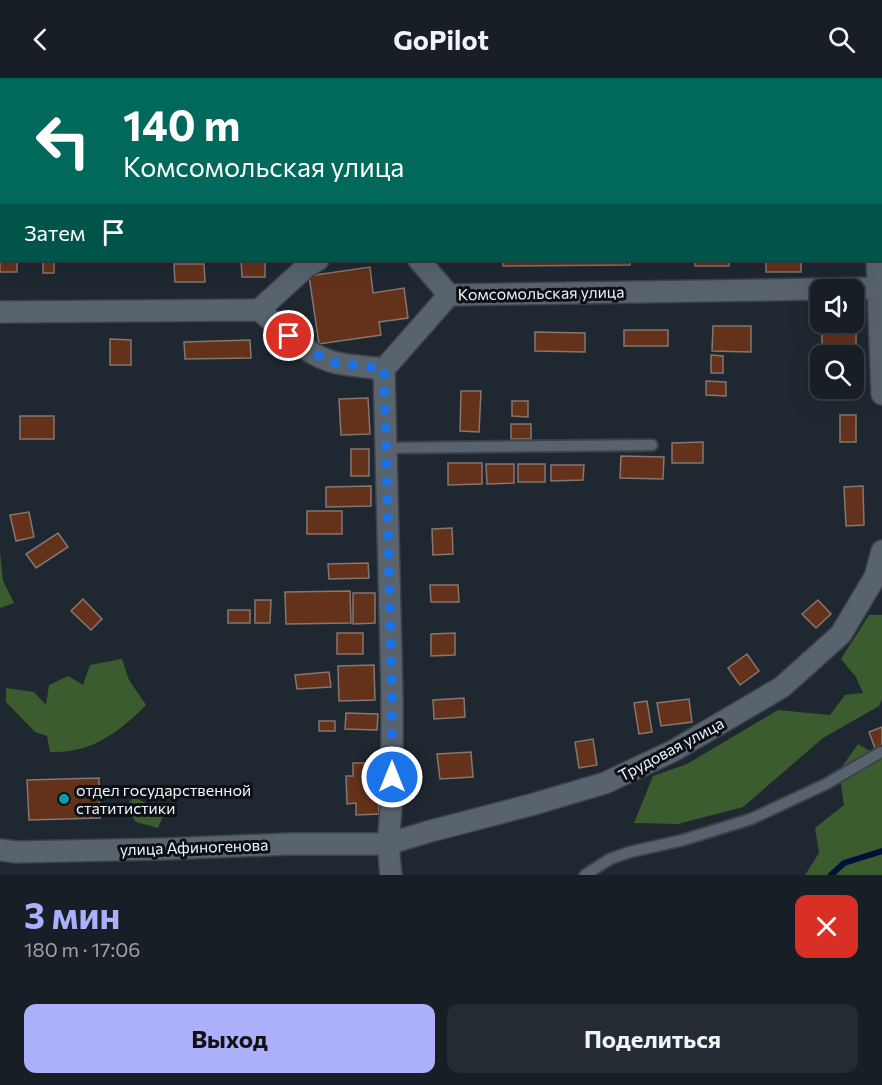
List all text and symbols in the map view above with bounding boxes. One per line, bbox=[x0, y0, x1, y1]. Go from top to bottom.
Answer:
icon: back bbox=[24, 23, 57, 56]
text: GoPilot bbox=[393, 23, 489, 56]
icon: search bbox=[825, 23, 858, 56]
text: 140 m bbox=[123, 98, 240, 150]
icon: left bbox=[24, 102, 102, 180]
text: Комсомольская улица bbox=[123, 150, 404, 183]
icon: arrive bbox=[97, 216, 130, 249]
text: Затем bbox=[24, 219, 85, 246]
map controls bbox=[810, 279, 864, 399]
button: sound bbox=[810, 279, 864, 333]
street label: Комсомольская улица bbox=[457, 282, 625, 303]
pin bbox=[263, 310, 314, 361]
icon: arrive bbox=[272, 319, 305, 352]
button: search bbox=[810, 345, 864, 399]
street label: Трудовая улица bbox=[615, 713, 727, 784]
position arrow bbox=[360, 745, 424, 809]
place label: отдел государственной статитистики bbox=[76, 780, 251, 817]
marker: отдел государственной статитистики bbox=[57, 792, 71, 806]
street label: улица Афиногенова bbox=[119, 834, 269, 859]
text: 3 мин bbox=[24, 892, 120, 936]
button: close bbox=[795, 895, 858, 958]
text: 180 m · 17:06 bbox=[24, 937, 140, 961]
button: Выход bbox=[24, 1004, 435, 1073]
button: Поделиться bbox=[447, 1004, 858, 1073]

